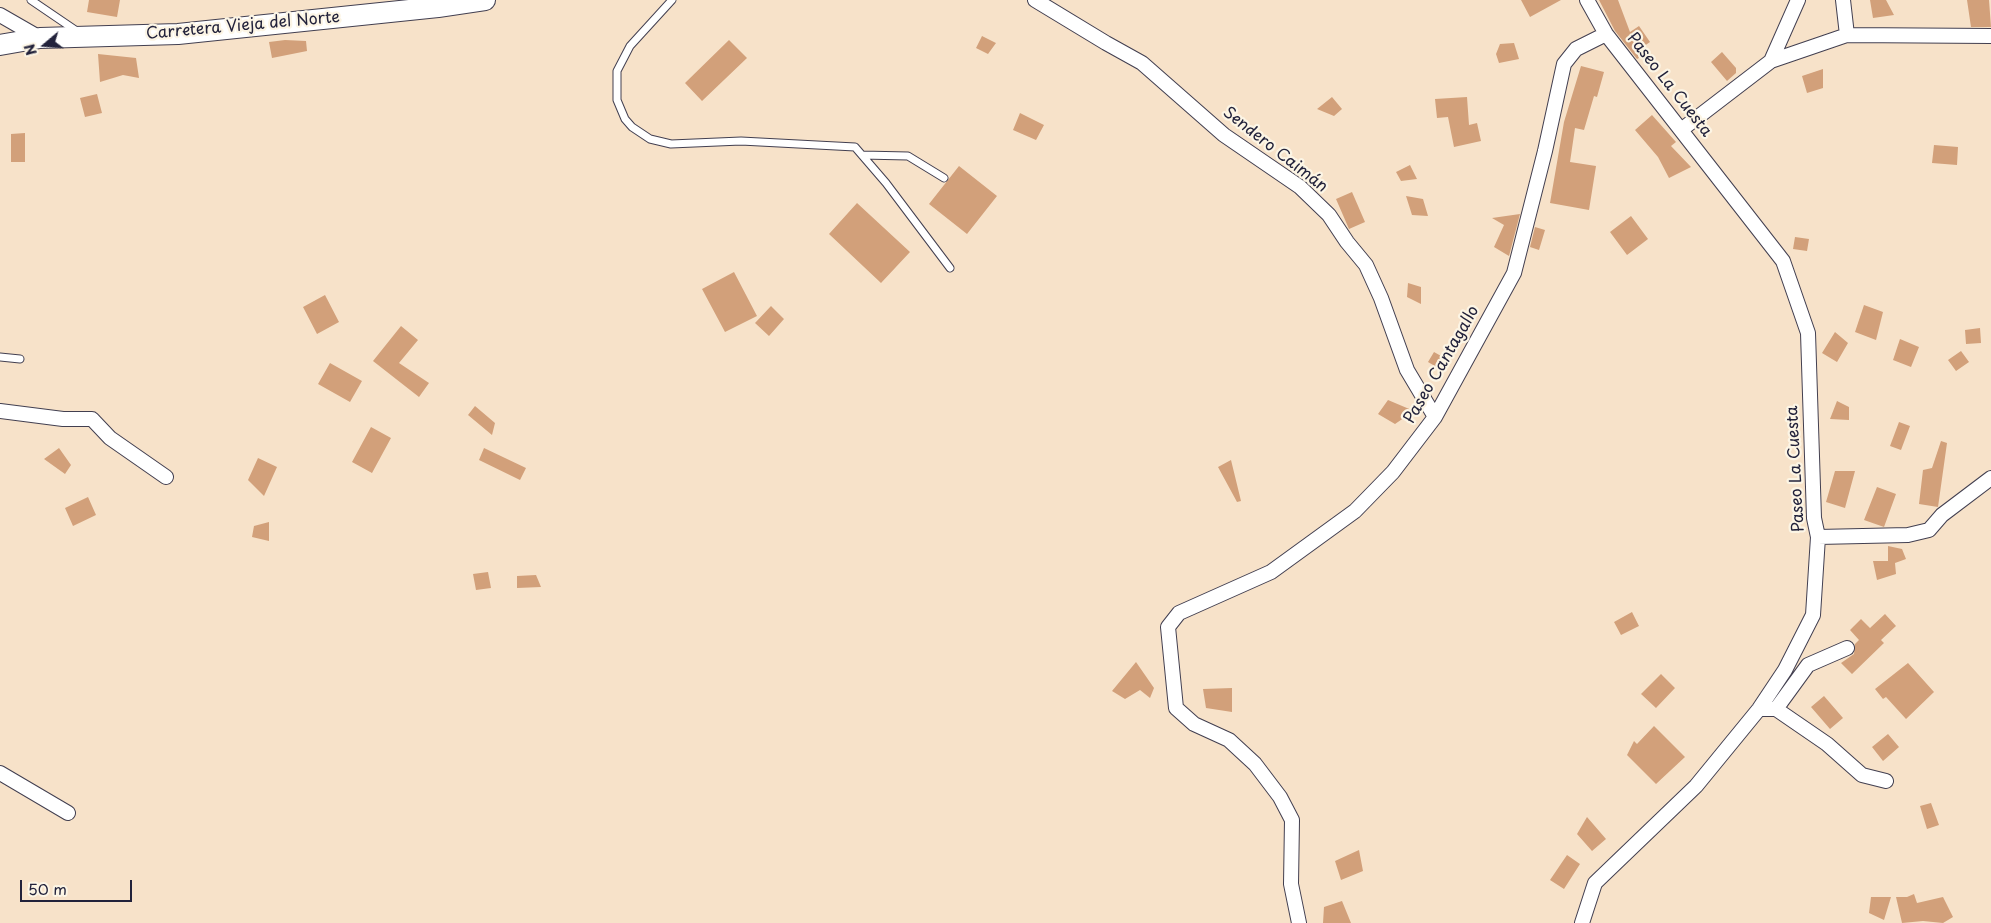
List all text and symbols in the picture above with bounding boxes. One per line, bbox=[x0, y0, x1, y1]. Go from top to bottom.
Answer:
street label: Carretera Vieja del Norte bbox=[145, 8, 341, 44]
north arrow bbox=[20, 20, 70, 70]
street label: Paseo La Cuesta bbox=[1622, 29, 1716, 141]
text: N bbox=[19, 41, 42, 58]
street label: Sendero Caimán bbox=[1219, 103, 1331, 197]
street label: Paseo Cantagallo bbox=[1400, 303, 1484, 427]
street label: Paseo La Cuesta bbox=[1783, 405, 1809, 533]
scale bar bbox=[22, 870, 135, 902]
text: 50 m bbox=[28, 877, 67, 900]

